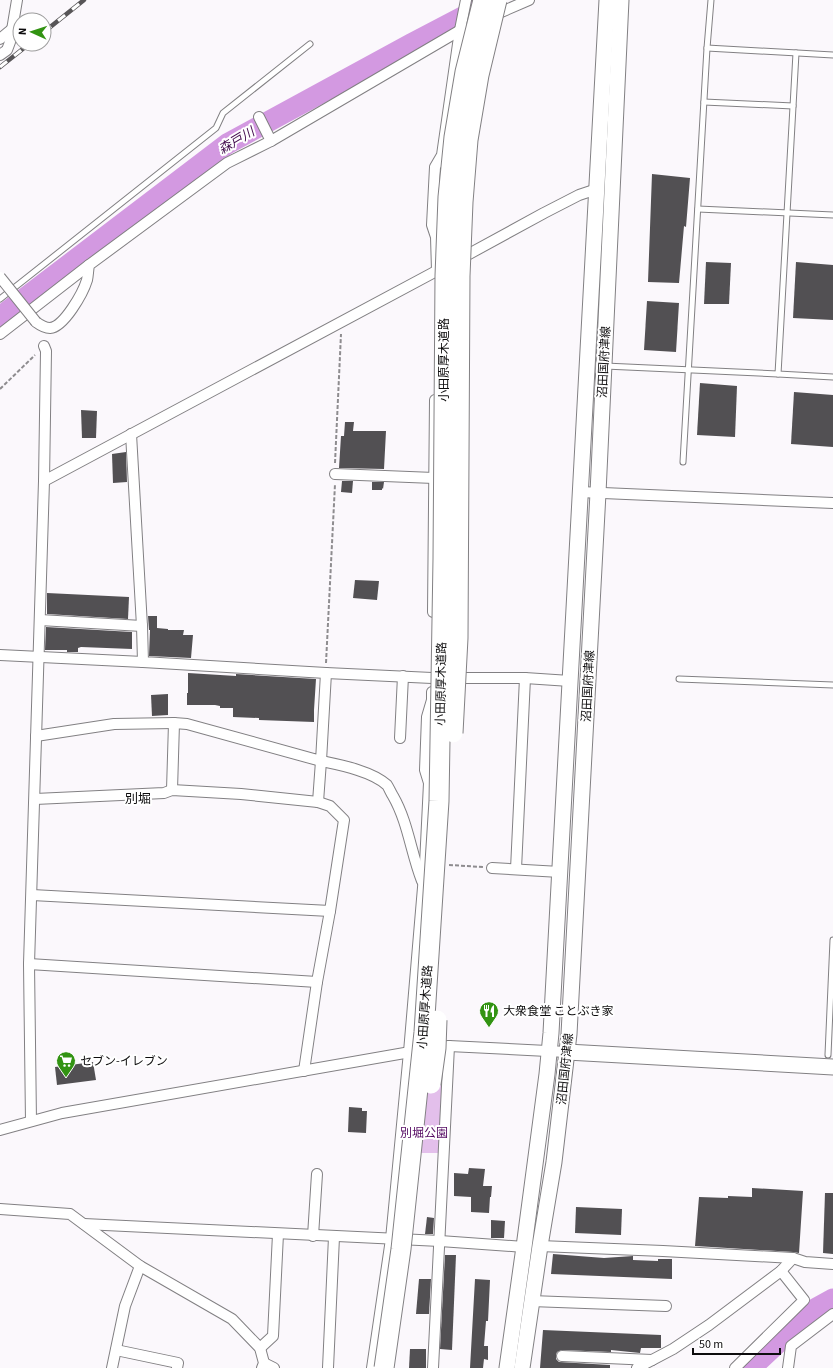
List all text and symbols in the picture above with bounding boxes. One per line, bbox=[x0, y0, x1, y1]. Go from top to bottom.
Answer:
north arrow bbox=[12, 12, 52, 52]
text: N bbox=[15, 27, 30, 36]
water label: 森戸川 bbox=[215, 122, 260, 159]
street label: 小田原厚木道路 bbox=[436, 318, 453, 402]
street label: 沼田国府津線 bbox=[594, 326, 615, 398]
street label: 小田原厚木道路 bbox=[432, 642, 451, 726]
street label: 沼田国府津線 bbox=[578, 650, 599, 722]
district label: 別堀 bbox=[125, 790, 151, 808]
street label: 小田原厚木道路 bbox=[414, 965, 437, 1050]
restaurant icon: 大衆食堂 ことぶき家 bbox=[478, 1000, 500, 1028]
place label: 大衆食堂 ことぶき家 bbox=[503, 1003, 613, 1020]
street label: 沼田国府津線 bbox=[553, 1032, 578, 1106]
supermarket icon: セブン-イレブン bbox=[55, 1050, 77, 1078]
place label: セブン-イレブン bbox=[80, 1053, 168, 1070]
park label: 別堀公園 bbox=[400, 1125, 448, 1142]
scale bar bbox=[693, 1330, 780, 1356]
text: 50 m bbox=[699, 1336, 723, 1353]

